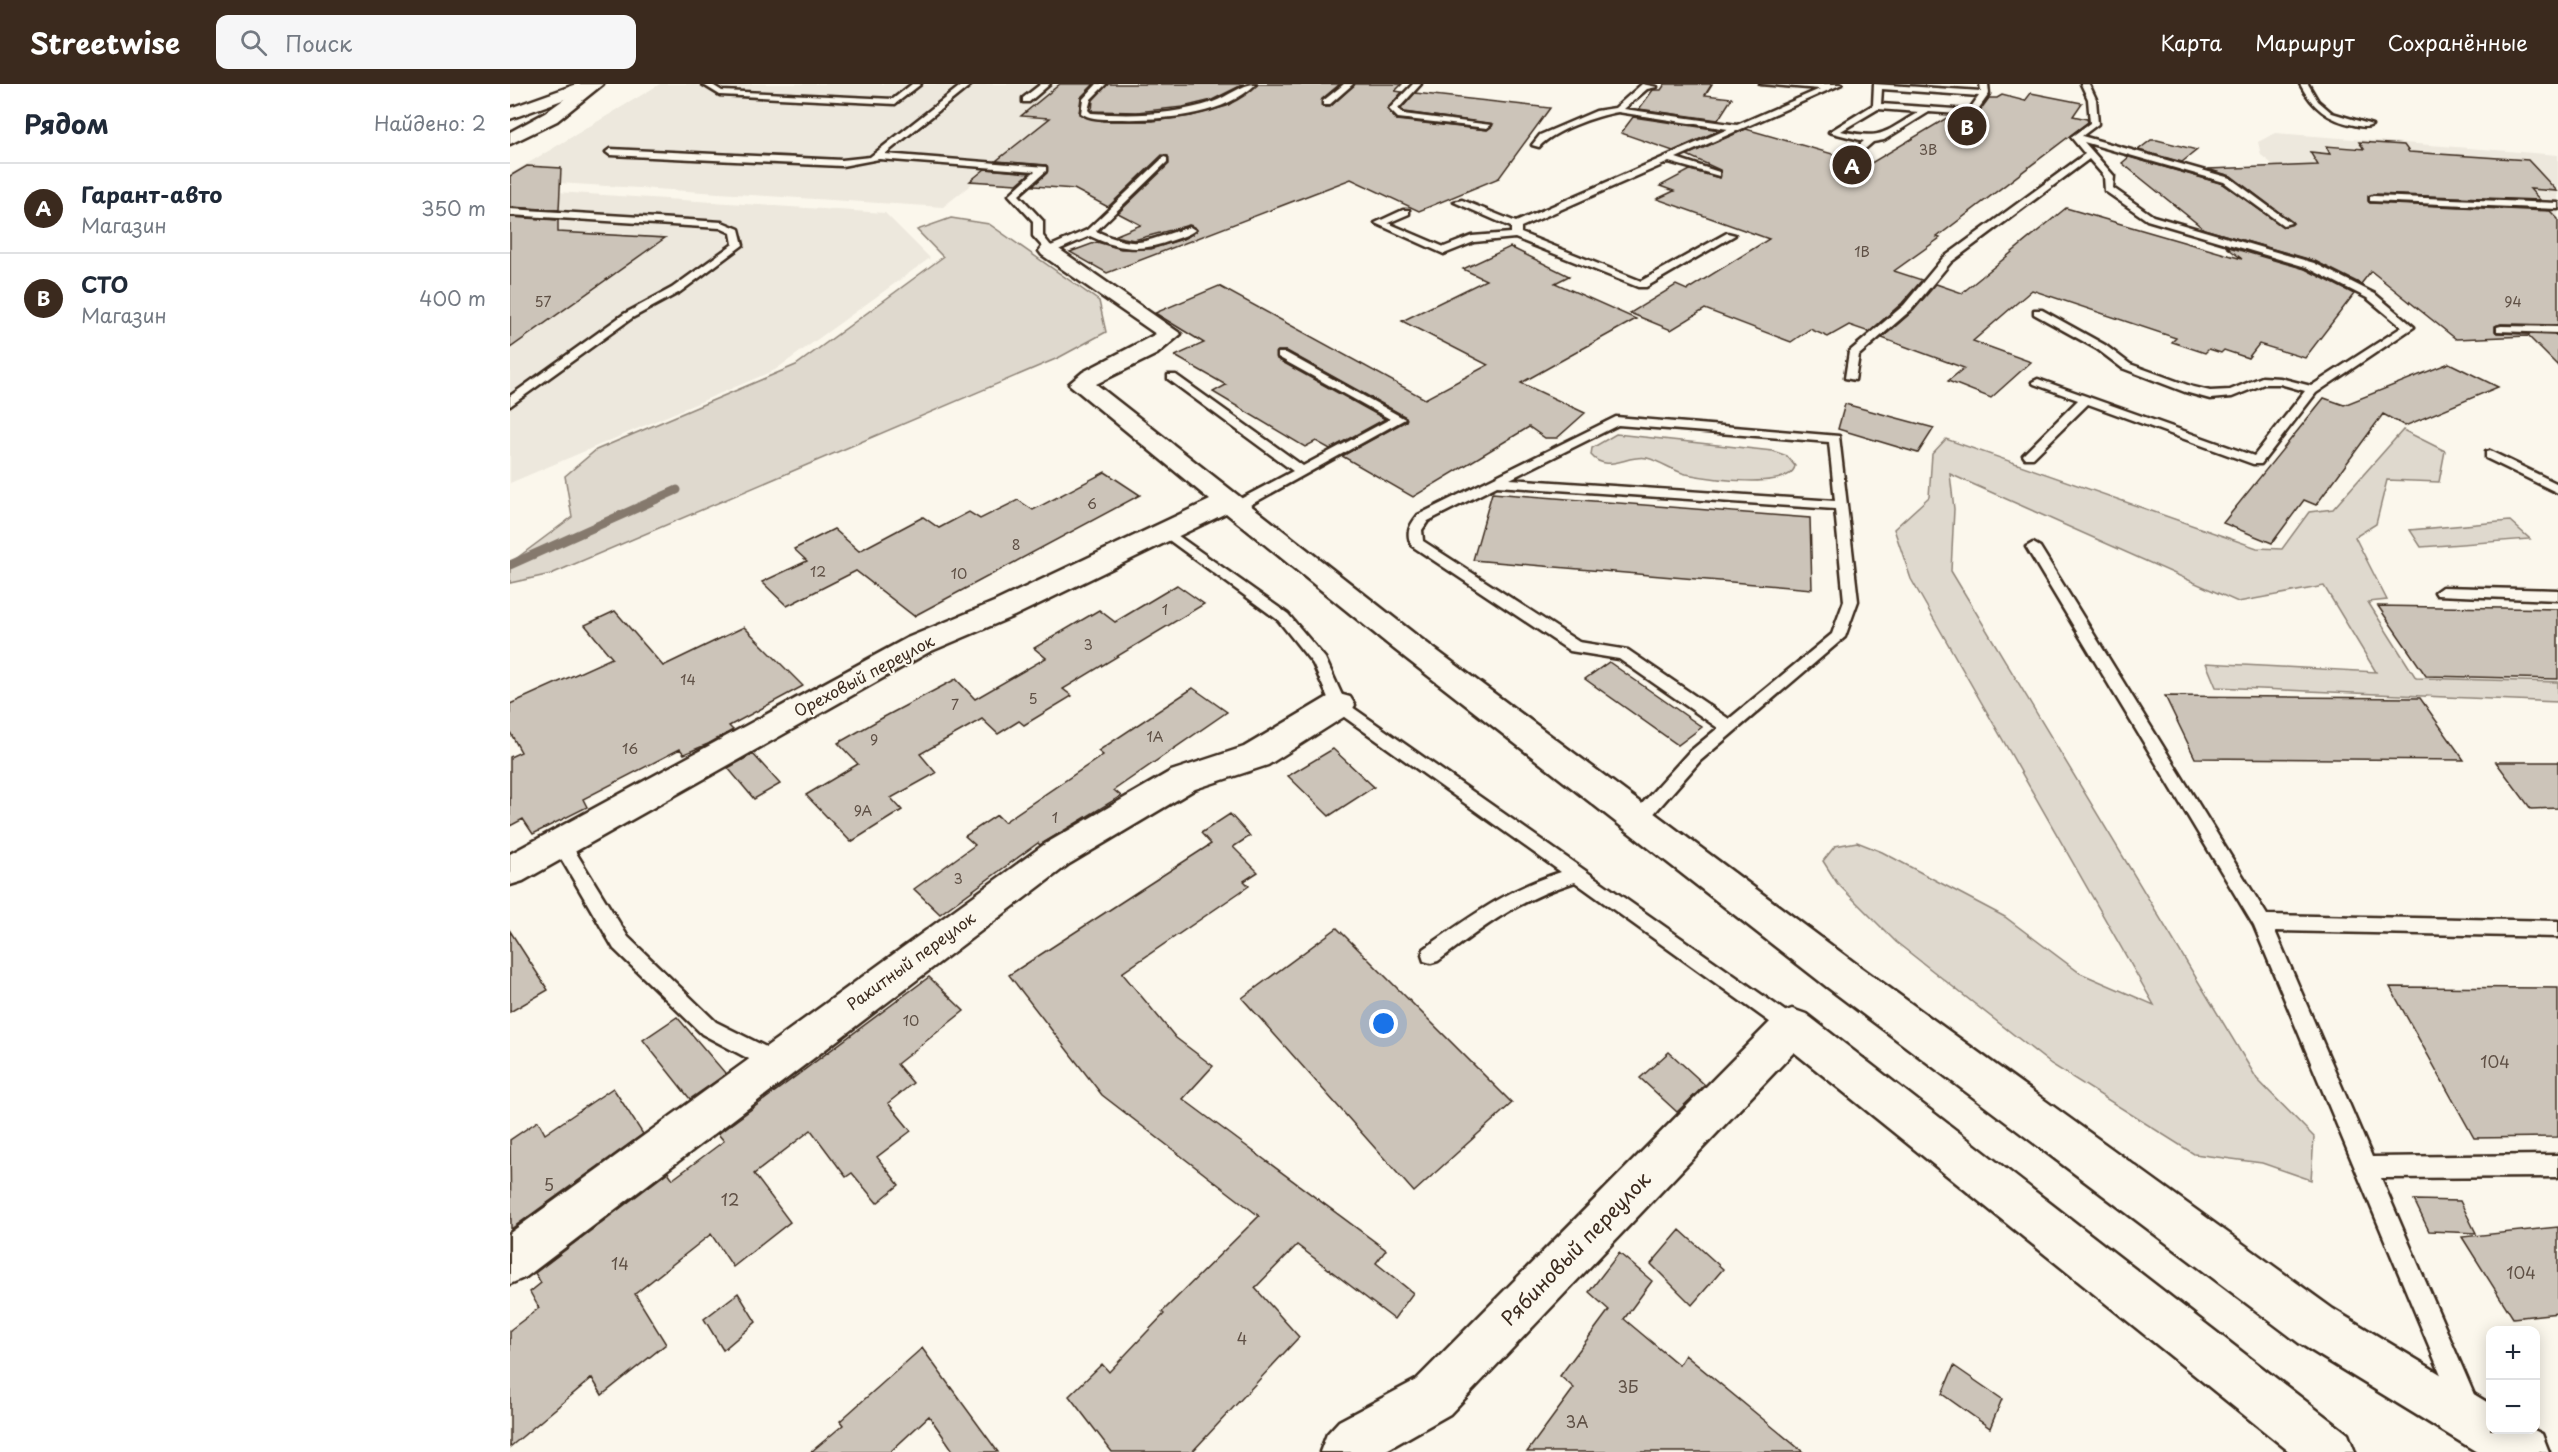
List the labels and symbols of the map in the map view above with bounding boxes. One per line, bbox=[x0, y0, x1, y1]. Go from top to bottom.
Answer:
pin: B bbox=[1948, 104, 1986, 148]
house number: 3В bbox=[1919, 139, 1937, 160]
pin: A bbox=[1832, 142, 1872, 188]
house number: 1В bbox=[1854, 241, 1870, 262]
house number: 57 bbox=[535, 291, 551, 312]
house number: 94 bbox=[2504, 291, 2522, 312]
house number: 6 bbox=[1087, 493, 1097, 514]
house number: 8 bbox=[1012, 534, 1020, 555]
house number: 12 bbox=[810, 561, 826, 582]
house number: 10 bbox=[951, 563, 967, 584]
house number: 1 bbox=[1162, 599, 1168, 620]
street label: Ореховый переулок bbox=[789, 628, 938, 722]
house number: 3 bbox=[1083, 634, 1093, 655]
house number: 14 bbox=[680, 669, 696, 690]
house number: 5 bbox=[1028, 688, 1038, 709]
house number: 7 bbox=[951, 694, 959, 715]
house number: 1А bbox=[1146, 726, 1164, 747]
house number: 9 bbox=[870, 729, 878, 750]
house number: 16 bbox=[622, 738, 638, 759]
house number: 9А bbox=[854, 800, 873, 821]
house number: 1 bbox=[1052, 807, 1058, 828]
house number: 3 bbox=[953, 868, 963, 889]
street label: Ракитный переулок bbox=[841, 905, 980, 1015]
your location bbox=[1369, 1009, 1398, 1038]
house number: 10 bbox=[903, 1010, 919, 1031]
house number: 104 bbox=[2480, 1049, 2510, 1073]
street label: Рябиновый переулок bbox=[1494, 1164, 1657, 1332]
house number: 5 bbox=[544, 1172, 554, 1196]
house number: 12 bbox=[721, 1187, 739, 1211]
house number: 14 bbox=[611, 1251, 629, 1275]
house number: 104 bbox=[2506, 1260, 2536, 1284]
house number: 4 bbox=[1237, 1326, 1247, 1350]
house number: 3Б bbox=[1618, 1374, 1638, 1398]
house number: 3А bbox=[1566, 1409, 1588, 1433]

